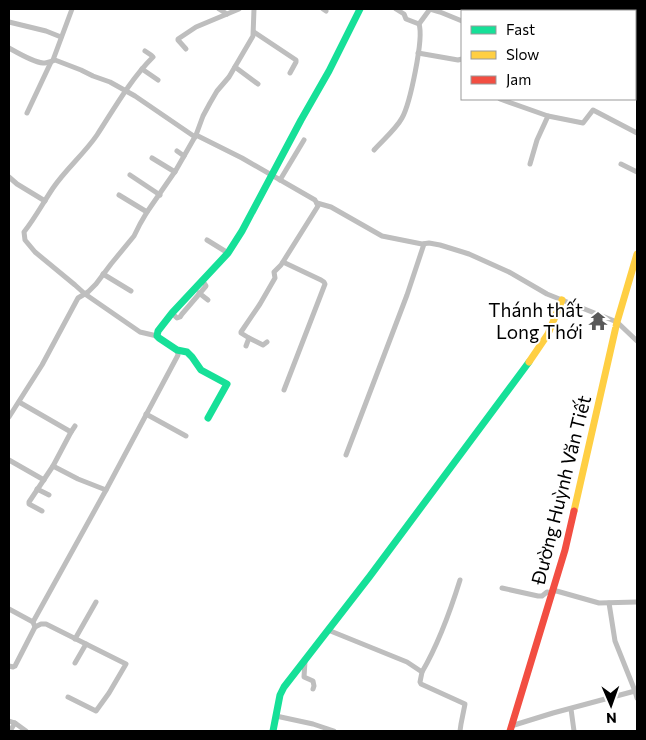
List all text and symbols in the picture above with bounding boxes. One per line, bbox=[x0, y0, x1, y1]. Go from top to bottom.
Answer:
legend bbox=[461, 10, 636, 100]
text: Fast bbox=[506, 20, 535, 38]
text: Slow bbox=[506, 45, 539, 63]
text: Jam bbox=[506, 70, 531, 88]
place label: Thánh thất Long Thới bbox=[488, 298, 583, 343]
temple icon: Thánh thất Long Thới bbox=[587, 310, 609, 332]
street label: Đường Huỳnh Văn Tiết bbox=[526, 393, 595, 588]
north arrow bbox=[586, 680, 636, 730]
text: N bbox=[606, 710, 617, 727]

